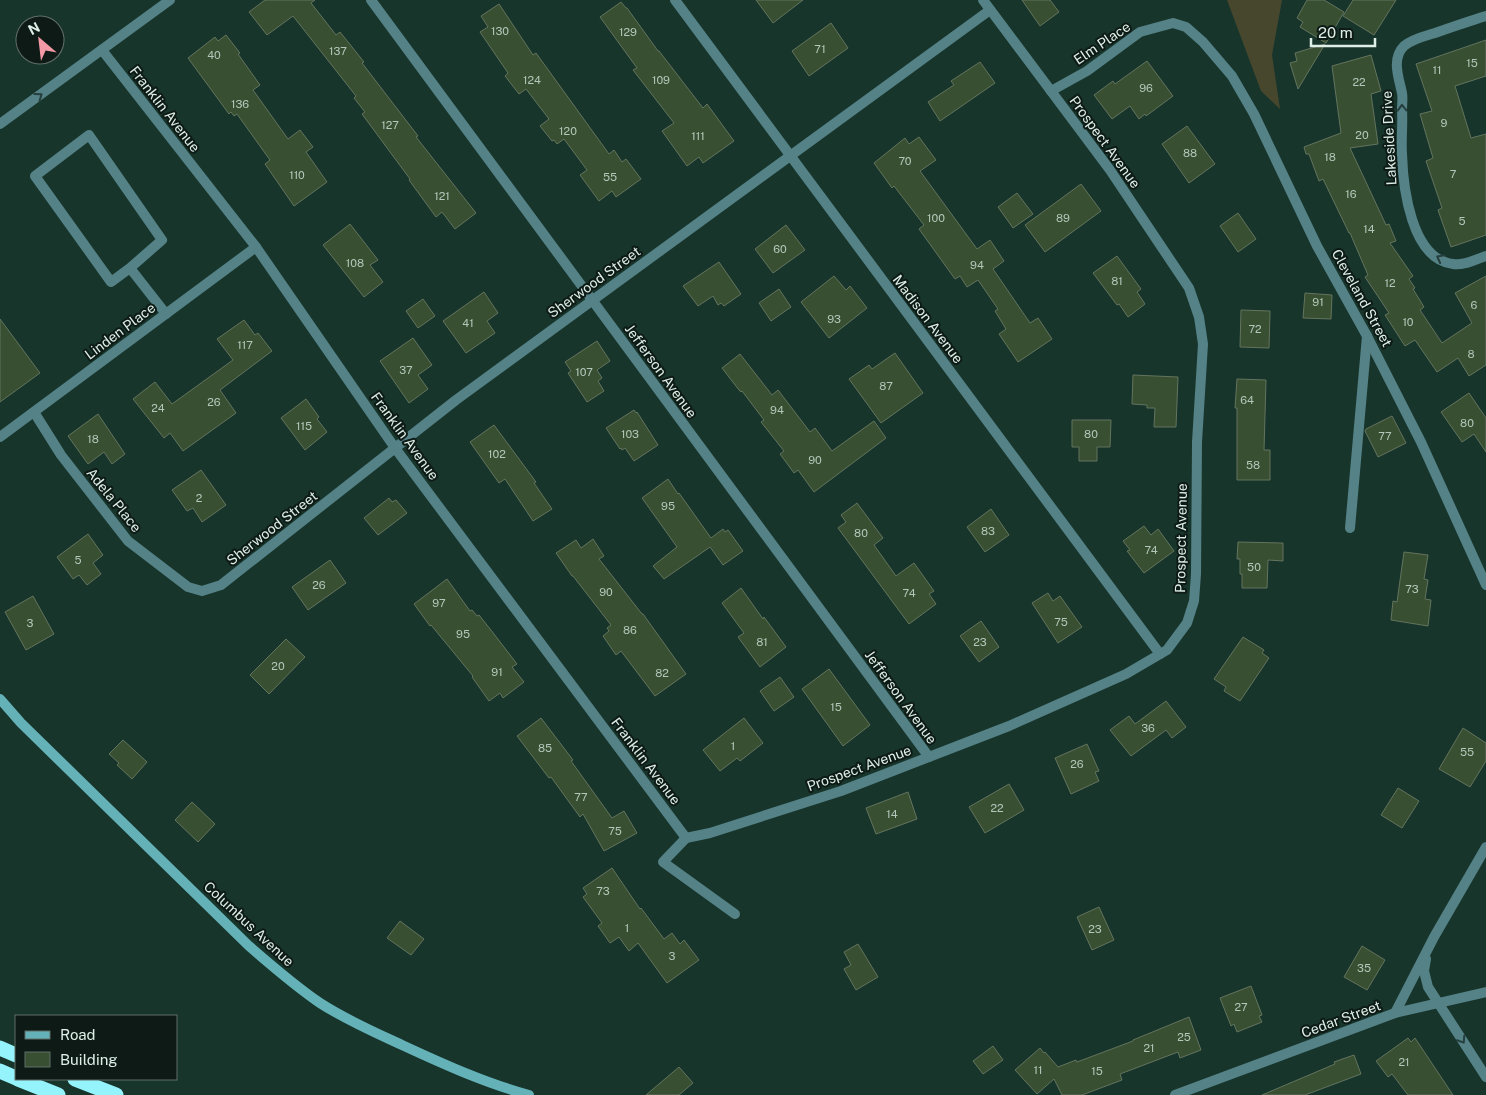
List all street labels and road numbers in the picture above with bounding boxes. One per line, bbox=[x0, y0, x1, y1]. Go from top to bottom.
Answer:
street label: Elm Place bbox=[1071, 18, 1133, 68]
street label: Franklin Avenue bbox=[127, 63, 204, 155]
street label: Lakeside Drive bbox=[1379, 90, 1399, 186]
street label: Prospect Avenue bbox=[1066, 93, 1144, 191]
street label: Sherwood Street bbox=[545, 243, 643, 321]
street label: Cleveland Street bbox=[1329, 247, 1395, 349]
street label: Madison Avenue bbox=[890, 272, 966, 366]
street label: Linden Place bbox=[82, 299, 158, 363]
street label: Jefferson Avenue bbox=[622, 321, 700, 421]
street label: Franklin Avenue bbox=[368, 389, 442, 483]
street label: Adela Place bbox=[83, 465, 145, 535]
street label: Prospect Avenue bbox=[1172, 483, 1190, 593]
street label: Sherwood Street bbox=[224, 488, 320, 568]
street label: Jefferson Avenue bbox=[862, 647, 940, 747]
street label: Franklin Avenue bbox=[608, 714, 684, 808]
street label: Prospect Avenue bbox=[805, 742, 913, 794]
street label: Columbus Avenue bbox=[201, 878, 297, 970]
street label: Cedar Street bbox=[1299, 997, 1383, 1041]

